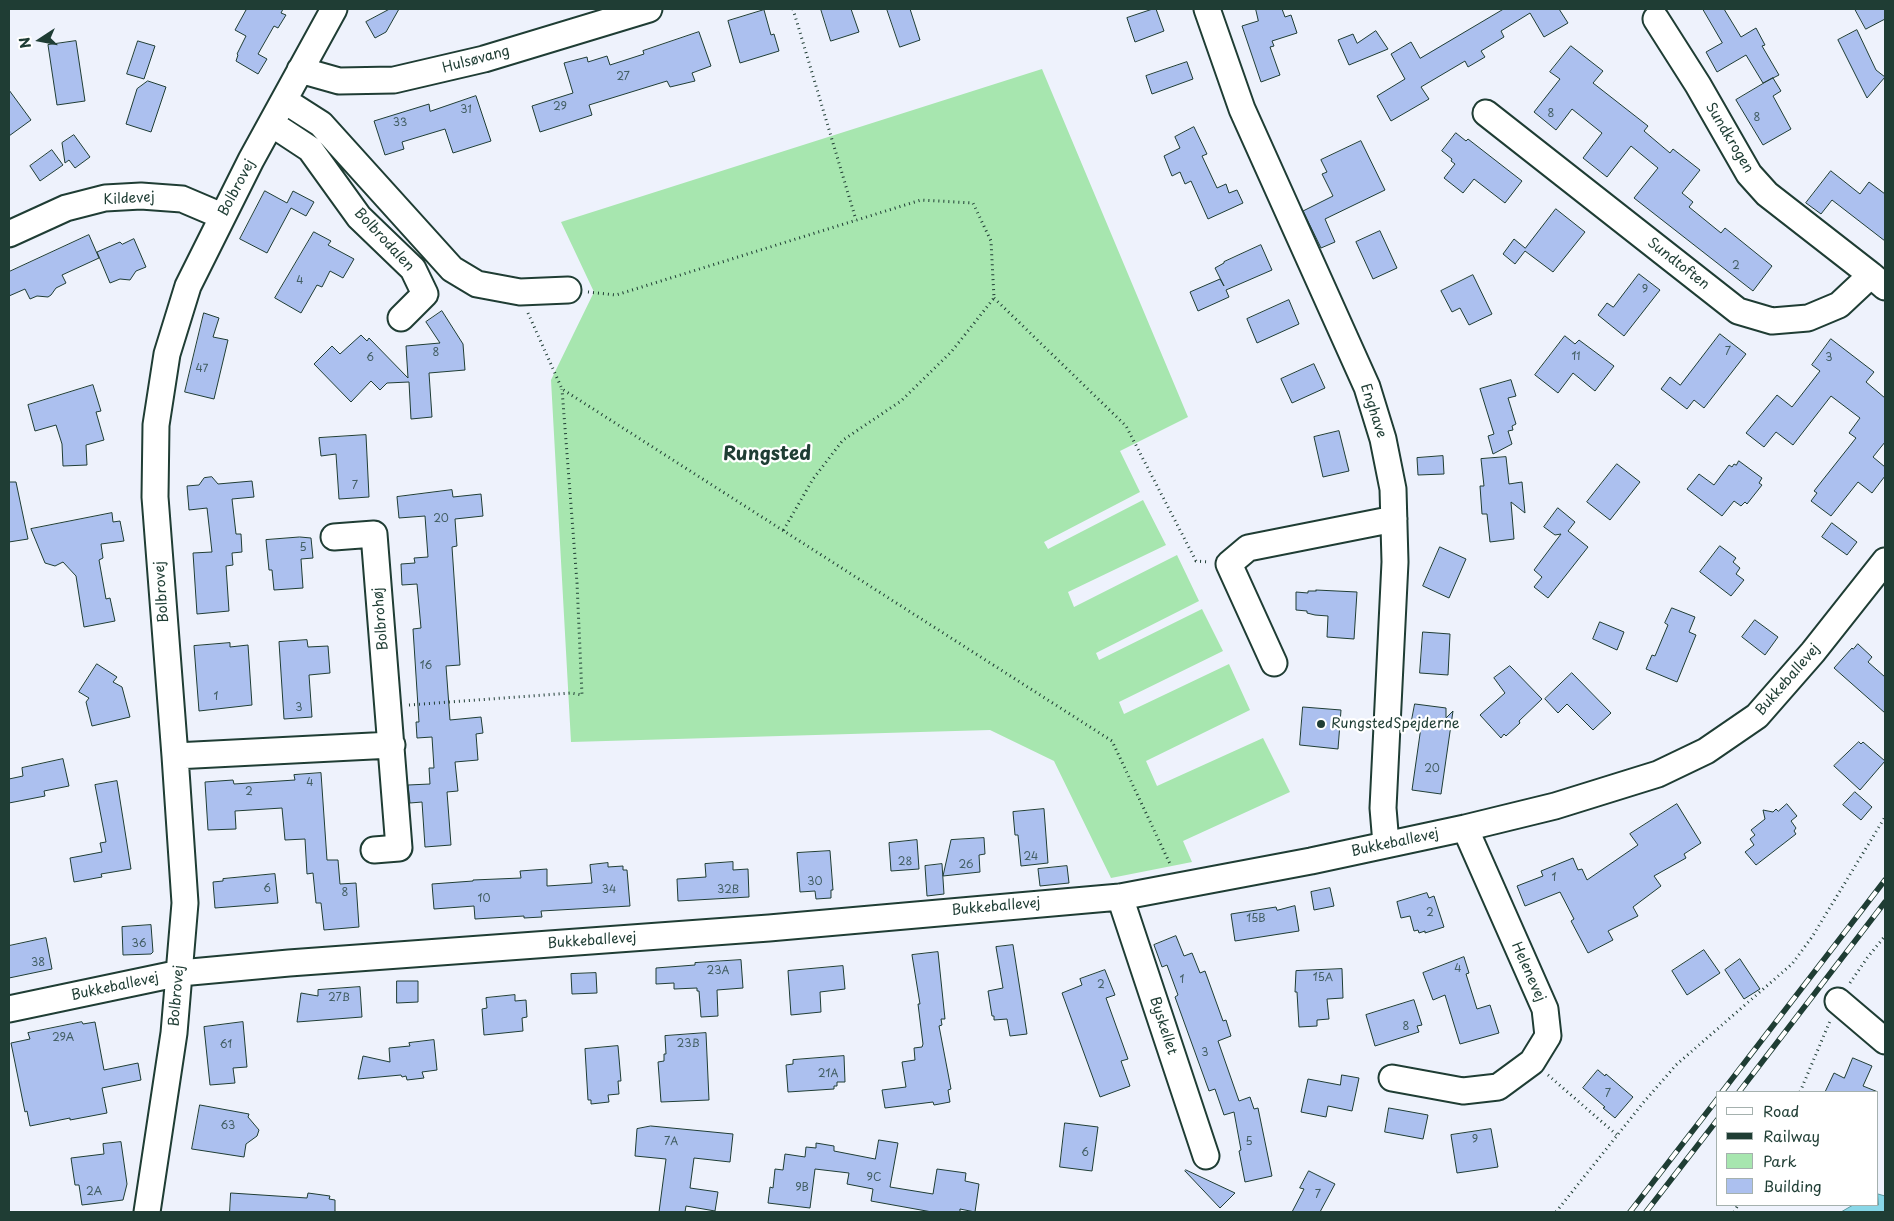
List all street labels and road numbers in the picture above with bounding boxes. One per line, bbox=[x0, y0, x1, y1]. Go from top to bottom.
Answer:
street label: Hulsøvang bbox=[440, 43, 512, 77]
street label: Sundkrogen bbox=[1701, 100, 1757, 176]
street label: Bolbrovej bbox=[215, 157, 259, 219]
street label: Kildevej bbox=[103, 189, 155, 209]
street label: Bolbrodalen bbox=[351, 205, 417, 275]
street label: Sundtoften bbox=[1644, 235, 1712, 293]
street label: Enghave bbox=[1356, 382, 1390, 440]
street label: Bolbrovej bbox=[151, 561, 173, 623]
street label: Bolbrohøj bbox=[370, 587, 392, 651]
street label: Bukkeballevej bbox=[1752, 641, 1824, 719]
street label: Bukkeballevej bbox=[1350, 826, 1440, 860]
street label: Bukkeballevej bbox=[951, 895, 1041, 919]
street label: Bukkeballevej bbox=[547, 930, 637, 952]
street label: Helenevej bbox=[1507, 939, 1549, 1005]
street label: Bolbrovej bbox=[166, 964, 188, 1028]
street label: Bukkeballevej bbox=[70, 970, 160, 1004]
street label: Byskellet bbox=[1146, 995, 1180, 1057]

